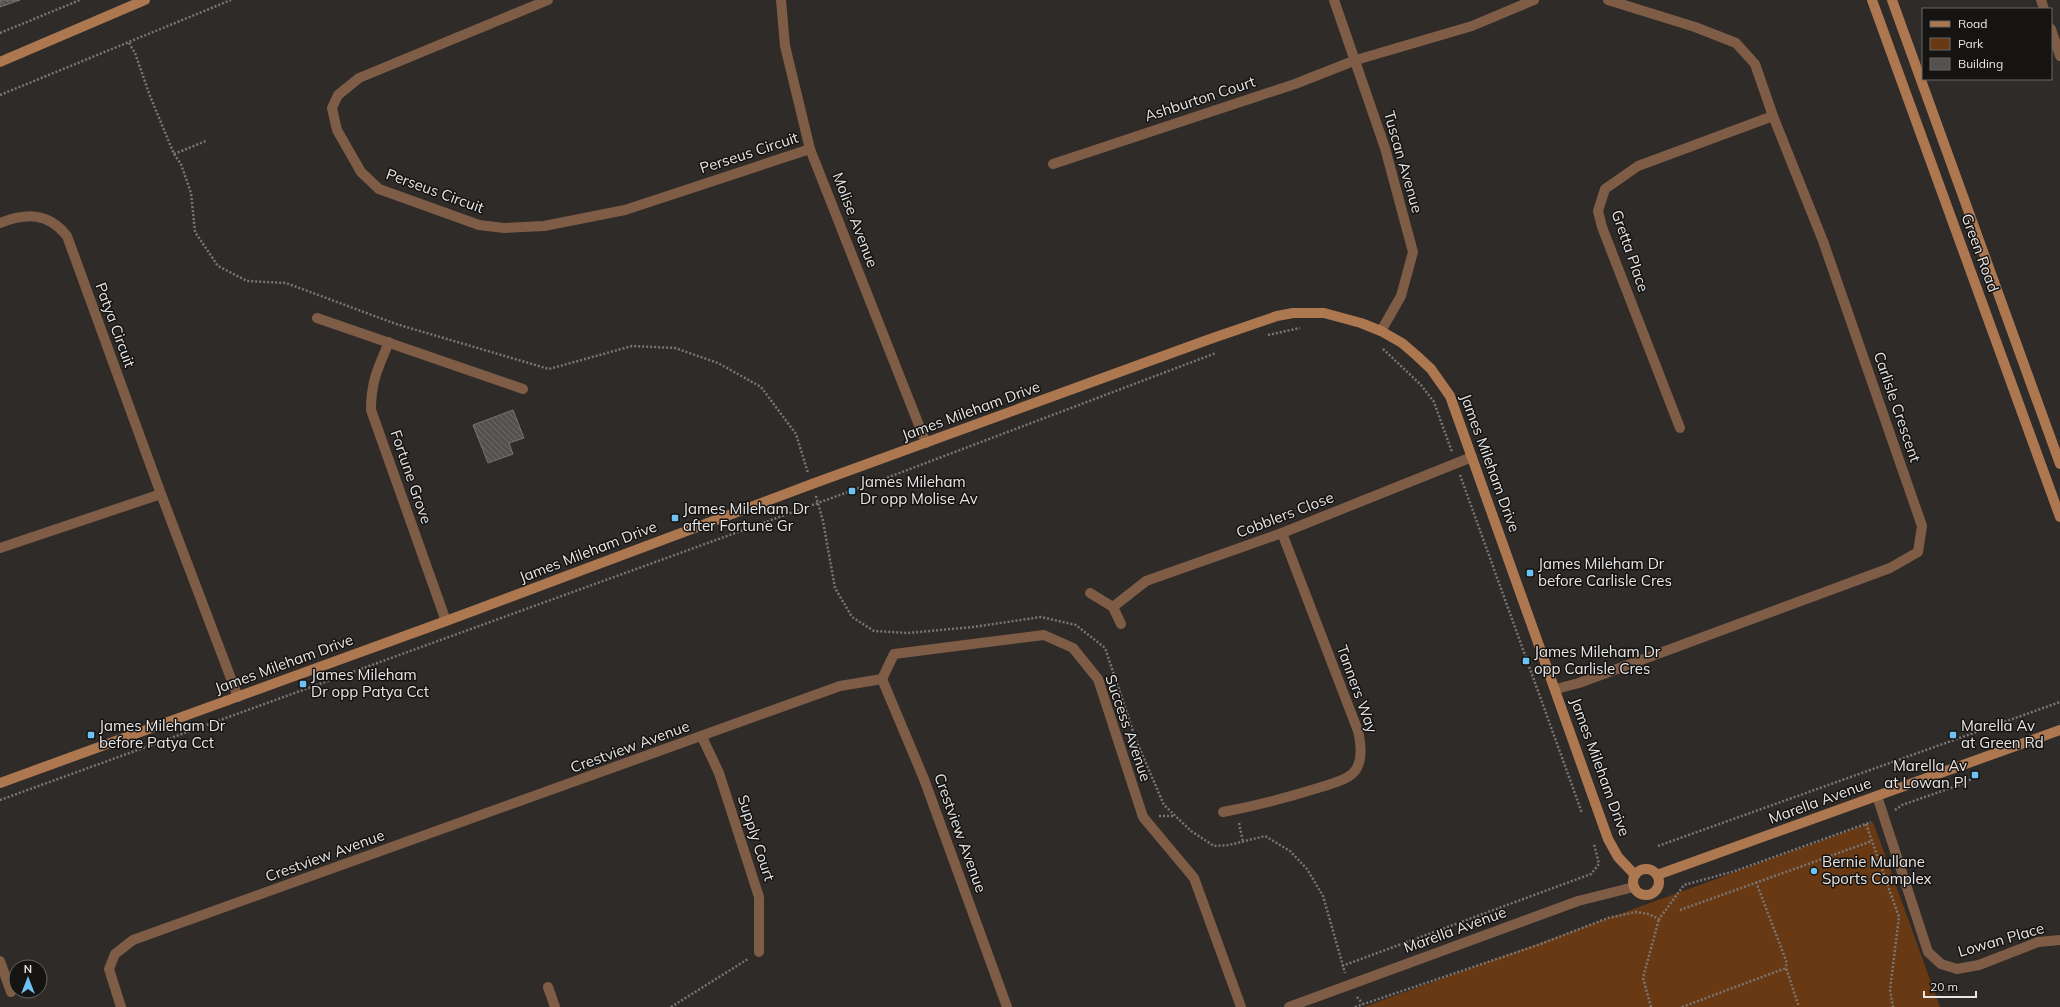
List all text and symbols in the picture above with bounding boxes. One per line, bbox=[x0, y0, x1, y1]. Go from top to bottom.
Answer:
legend bbox=[1922, 8, 2052, 80]
text: Road bbox=[1958, 16, 1987, 31]
text: Park bbox=[1958, 36, 1984, 51]
text: Building bbox=[1958, 56, 2003, 71]
street label: Ashburton Court bbox=[1142, 72, 1258, 125]
street label: Tuscan Avenue bbox=[1380, 109, 1427, 215]
street label: Perseus Circuit bbox=[697, 128, 801, 177]
street label: Perseus Circuit bbox=[384, 164, 487, 217]
street label: Molise Avenue bbox=[829, 170, 882, 270]
street label: Gretta Place bbox=[1608, 207, 1653, 294]
street label: Green Road bbox=[1957, 211, 2003, 295]
street label: Patya Circuit bbox=[91, 280, 140, 370]
street label: Carlisle Crescent bbox=[1870, 349, 1925, 464]
street label: James Mileham Drive bbox=[899, 377, 1043, 444]
street label: James Mileham Drive bbox=[1457, 391, 1524, 535]
street label: Fortune Grove bbox=[387, 427, 436, 526]
place label: James Mileham Dr opp Molise Av bbox=[860, 472, 978, 508]
marker: James Mileham Dr opp Molise Av bbox=[847, 486, 857, 496]
street label: Cobblers Close bbox=[1233, 487, 1336, 542]
place label: James Mileham Dr after Fortune Gr bbox=[683, 499, 810, 535]
marker: James Mileham Dr after Fortune Gr bbox=[670, 513, 680, 523]
street label: James Mileham Drive bbox=[516, 517, 659, 587]
place label: James Mileham Dr before Carlisle Cres bbox=[1538, 554, 1672, 590]
marker: James Mileham Dr before Carlisle Cres bbox=[1525, 568, 1535, 578]
street label: James Mileham Drive bbox=[212, 630, 356, 697]
street label: Tanners Way bbox=[1333, 642, 1382, 735]
place label: James Mileham Dr opp Carlisle Cres bbox=[1534, 642, 1661, 678]
marker: James Mileham Dr opp Carlisle Cres bbox=[1521, 656, 1531, 666]
place label: James Mileham Dr opp Patya Cct bbox=[311, 665, 429, 701]
street label: Success Avenue bbox=[1101, 672, 1156, 784]
marker: James Mileham Dr opp Patya Cct bbox=[298, 679, 308, 689]
street label: James Mileham Drive bbox=[1567, 695, 1634, 839]
place label: James Mileham Dr before Patya Cct bbox=[99, 716, 226, 752]
street label: Crestview Avenue bbox=[568, 716, 692, 777]
place label: Marella Av at Green Rd bbox=[1961, 716, 2044, 752]
marker: James Mileham Dr before Patya Cct bbox=[86, 730, 96, 740]
marker: Marella Av at Green Rd bbox=[1948, 730, 1958, 740]
place label: Marella Av at Lowan Pl bbox=[1884, 756, 1967, 792]
marker: Marella Av at Lowan Pl bbox=[1970, 770, 1980, 780]
street label: Crestview Avenue bbox=[930, 771, 991, 895]
street label: Marella Avenue bbox=[1766, 773, 1874, 828]
street label: Supply Court bbox=[734, 792, 779, 883]
street label: Crestview Avenue bbox=[263, 825, 387, 886]
place label: Bernie Mullane Sports Complex bbox=[1822, 852, 1932, 888]
marker: Bernie Mullane Sports Complex bbox=[1809, 866, 1819, 876]
street label: Marella Avenue bbox=[1401, 902, 1509, 957]
street label: Lowan Place bbox=[1956, 918, 2046, 961]
north arrow bbox=[8, 959, 48, 999]
text: N bbox=[24, 962, 32, 976]
scale bar bbox=[1924, 973, 1976, 999]
text: 20 m bbox=[1930, 979, 1958, 994]

